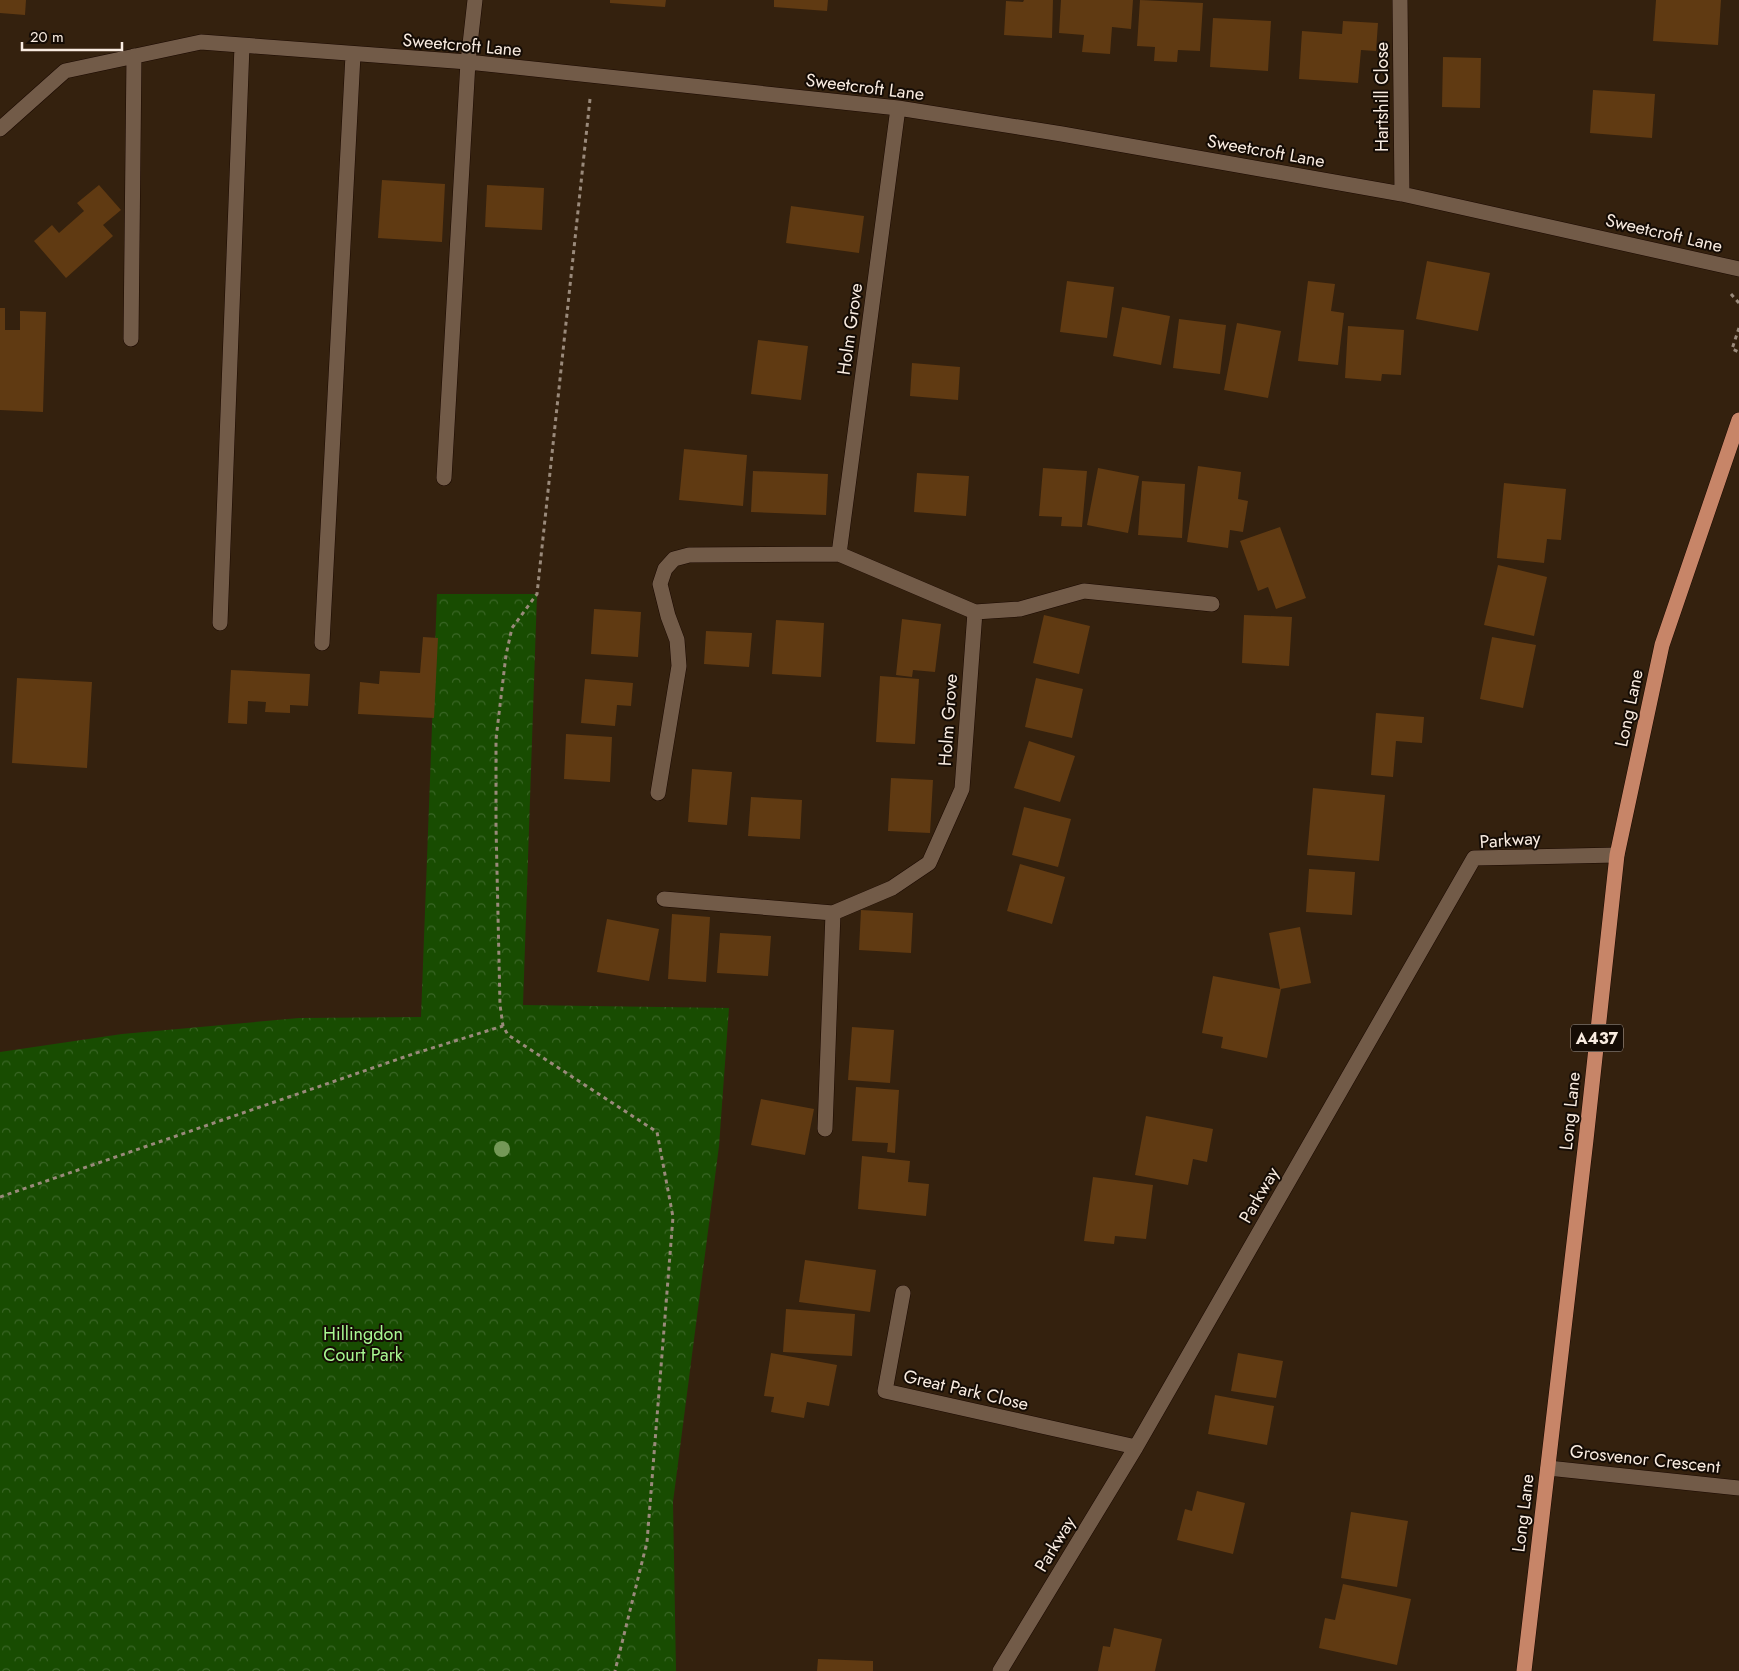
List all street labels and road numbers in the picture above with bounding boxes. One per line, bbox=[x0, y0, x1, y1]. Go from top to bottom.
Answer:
street label: Sweetcroft Lane bbox=[401, 27, 523, 63]
street label: Hartshill Close bbox=[1369, 42, 1395, 152]
street label: Sweetcroft Lane bbox=[804, 67, 926, 107]
street label: Sweetcroft Lane bbox=[1205, 128, 1327, 174]
street label: Sweetcroft Lane bbox=[1603, 207, 1725, 259]
street label: Holm Grove bbox=[831, 281, 869, 377]
street label: Long Lane bbox=[1608, 667, 1650, 749]
street label: Holm Grove bbox=[932, 673, 964, 767]
street label: Parkway bbox=[1479, 825, 1541, 855]
road number: A437 bbox=[1571, 1024, 1623, 1052]
street label: Long Lane bbox=[1553, 1071, 1587, 1151]
street label: Parkway bbox=[1232, 1162, 1286, 1228]
street label: Great Park Close bbox=[901, 1363, 1031, 1417]
street label: Grosvenor Crescent bbox=[1569, 1438, 1722, 1480]
street label: Long Lane bbox=[1505, 1472, 1541, 1554]
street label: Parkway bbox=[1028, 1511, 1082, 1577]

